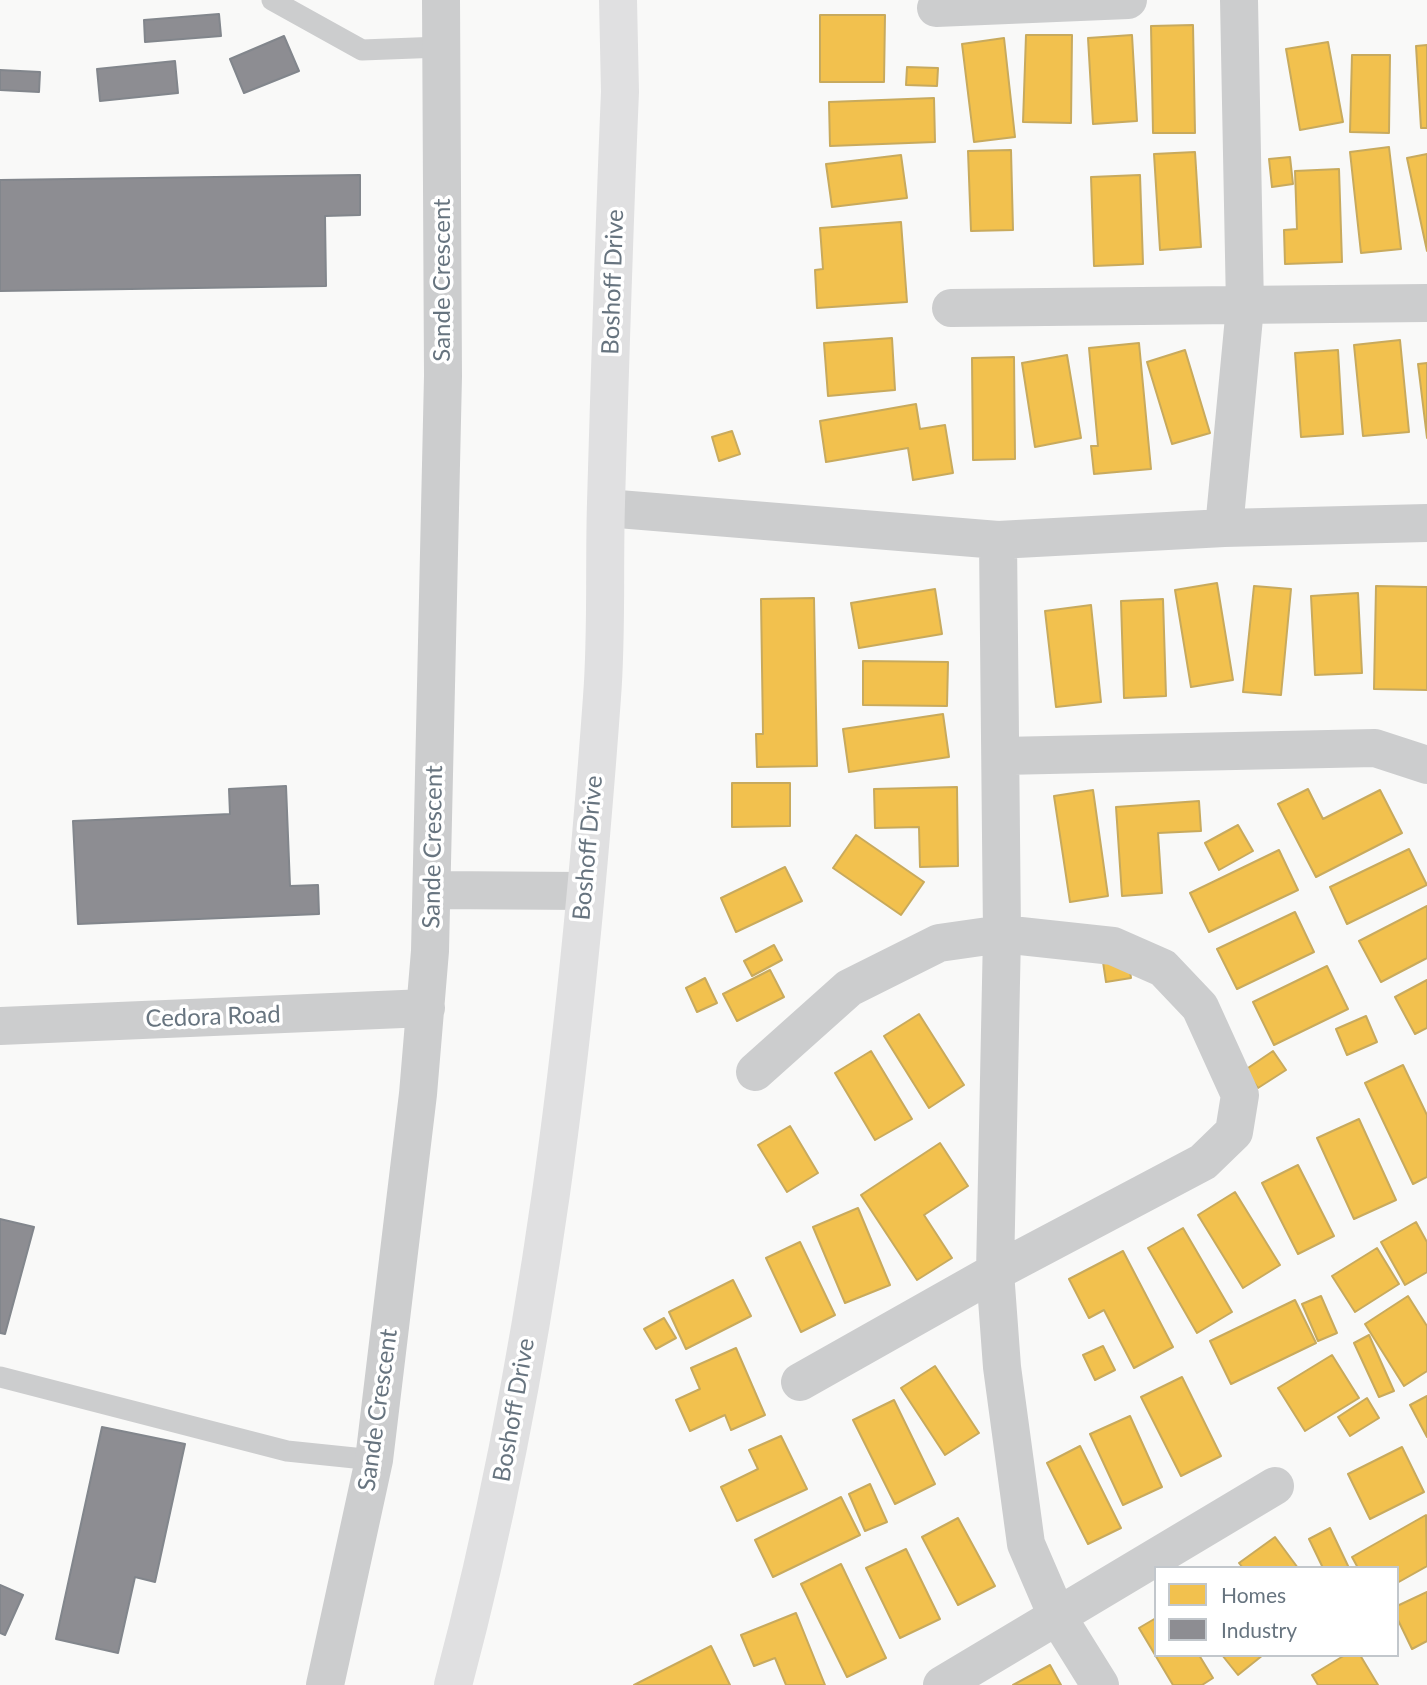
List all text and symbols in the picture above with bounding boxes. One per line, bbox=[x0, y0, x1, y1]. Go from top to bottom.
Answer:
street label: Sande Crescent bbox=[428, 198, 456, 362]
street label: Boshoff Drive bbox=[596, 209, 630, 355]
street label: Sande Crescent bbox=[417, 765, 449, 929]
street label: Boshoff Drive bbox=[567, 774, 609, 922]
street label: Cedora Road bbox=[145, 1000, 281, 1034]
street label: Sande Crescent bbox=[352, 1327, 404, 1493]
street label: Boshoff Drive bbox=[487, 1336, 541, 1484]
legend bbox=[1154, 1566, 1399, 1657]
text: Homes bbox=[1221, 1582, 1286, 1607]
text: Industry bbox=[1221, 1617, 1297, 1642]

